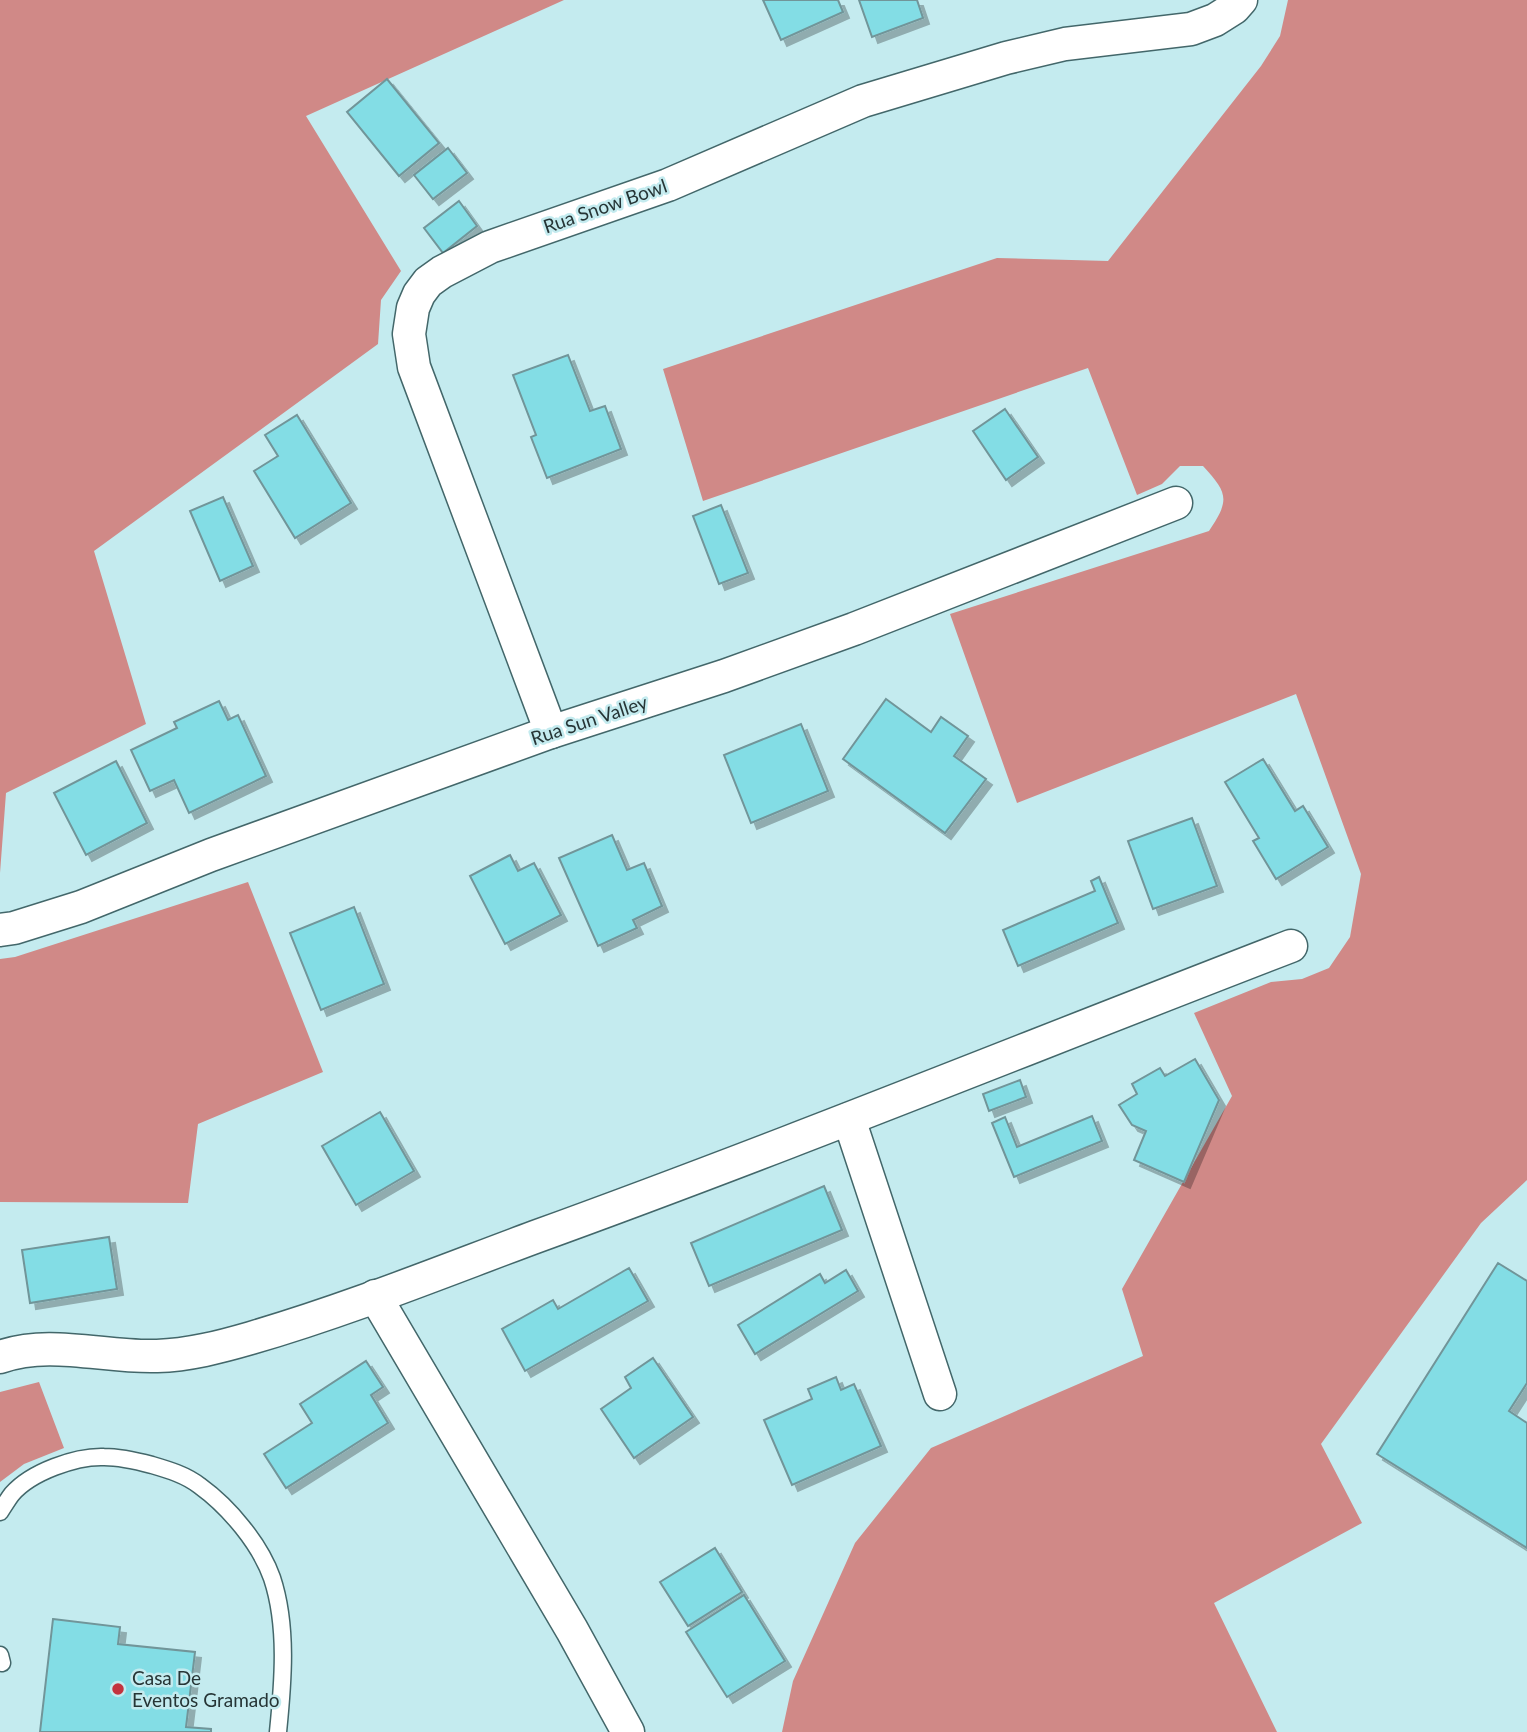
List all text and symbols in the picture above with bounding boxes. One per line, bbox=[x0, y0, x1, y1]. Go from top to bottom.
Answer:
street label: Rua Snow Bowl bbox=[540, 174, 670, 237]
street label: Rua Sun Valley bbox=[528, 690, 650, 749]
place label: Casa De Eventos Gramado bbox=[132, 1666, 280, 1711]
marker: Casa De Eventos Gramado bbox=[110, 1681, 126, 1697]

